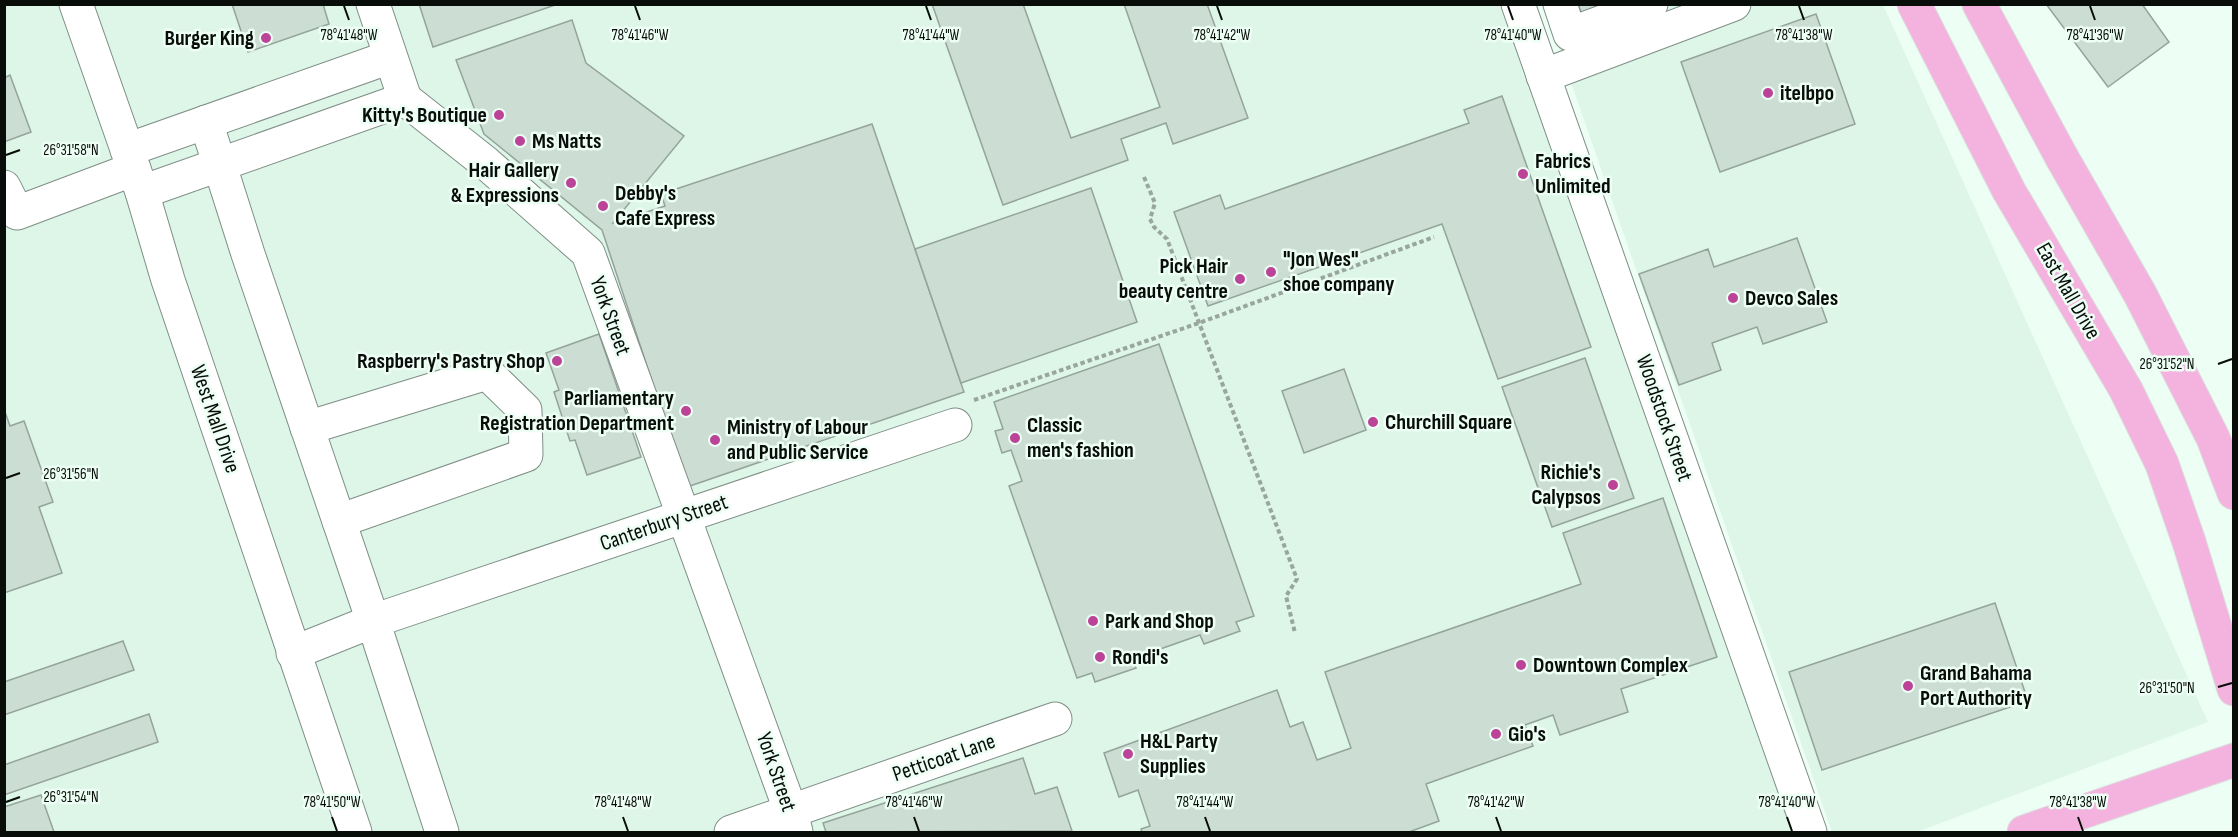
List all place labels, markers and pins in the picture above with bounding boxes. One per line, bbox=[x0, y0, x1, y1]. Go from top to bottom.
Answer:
place label: Burger King bbox=[165, 25, 254, 52]
marker: Burger King bbox=[259, 31, 273, 45]
place label: itelbpo bbox=[1780, 80, 1834, 107]
marker: itelbpo bbox=[1761, 86, 1775, 100]
place label: Kitty's Boutique bbox=[362, 102, 487, 129]
marker: Kitty's Boutique bbox=[492, 108, 506, 122]
place label: Ms Natts bbox=[532, 128, 602, 155]
marker: Ms Natts bbox=[513, 134, 527, 148]
place label: Fabrics Unlimited bbox=[1535, 148, 1611, 200]
place label: Hair Gallery & Expressions bbox=[451, 157, 559, 209]
marker: Fabrics Unlimited bbox=[1516, 167, 1530, 181]
marker: Hair Gallery & Expressions bbox=[564, 176, 578, 190]
place label: Debby's Cafe Express bbox=[615, 180, 715, 232]
marker: Debby's Cafe Express bbox=[596, 199, 610, 213]
place label: "Jon Wes" shoe company bbox=[1283, 246, 1394, 298]
place label: Pick Hair beauty centre bbox=[1119, 253, 1228, 305]
marker: "Jon Wes" shoe company bbox=[1264, 265, 1278, 279]
marker: Pick Hair beauty centre bbox=[1233, 272, 1247, 286]
place label: Devco Sales bbox=[1745, 285, 1838, 312]
marker: Devco Sales bbox=[1726, 291, 1740, 305]
place label: Raspberry's Pastry Shop bbox=[357, 348, 545, 375]
marker: Raspberry's Pastry Shop bbox=[550, 354, 564, 368]
place label: Parliamentary Registration Department bbox=[480, 385, 674, 437]
marker: Parliamentary Registration Department bbox=[679, 404, 693, 418]
place label: Churchill Square bbox=[1385, 409, 1512, 436]
place label: Classic men's fashion bbox=[1027, 412, 1134, 464]
place label: Ministry of Labour and Public Service bbox=[727, 414, 868, 466]
marker: Churchill Square bbox=[1366, 415, 1380, 429]
marker: Classic men's fashion bbox=[1008, 431, 1022, 445]
marker: Ministry of Labour and Public Service bbox=[708, 433, 722, 447]
place label: Richie's Calypsos bbox=[1531, 459, 1601, 511]
marker: Richie's Calypsos bbox=[1606, 478, 1620, 492]
place label: Park and Shop bbox=[1105, 608, 1214, 635]
marker: Park and Shop bbox=[1086, 614, 1100, 628]
place label: Rondi's bbox=[1112, 644, 1168, 671]
marker: Rondi's bbox=[1093, 650, 1107, 664]
place label: Downtown Complex bbox=[1533, 652, 1688, 679]
marker: Downtown Complex bbox=[1514, 658, 1528, 672]
place label: Grand Bahama Port Authority bbox=[1920, 660, 2032, 712]
marker: Grand Bahama Port Authority bbox=[1901, 679, 1915, 693]
place label: Gio's bbox=[1508, 721, 1546, 748]
marker: Gio's bbox=[1489, 727, 1503, 741]
place label: H&L Party Supplies bbox=[1140, 728, 1218, 780]
marker: H&L Party Supplies bbox=[1121, 747, 1135, 761]

